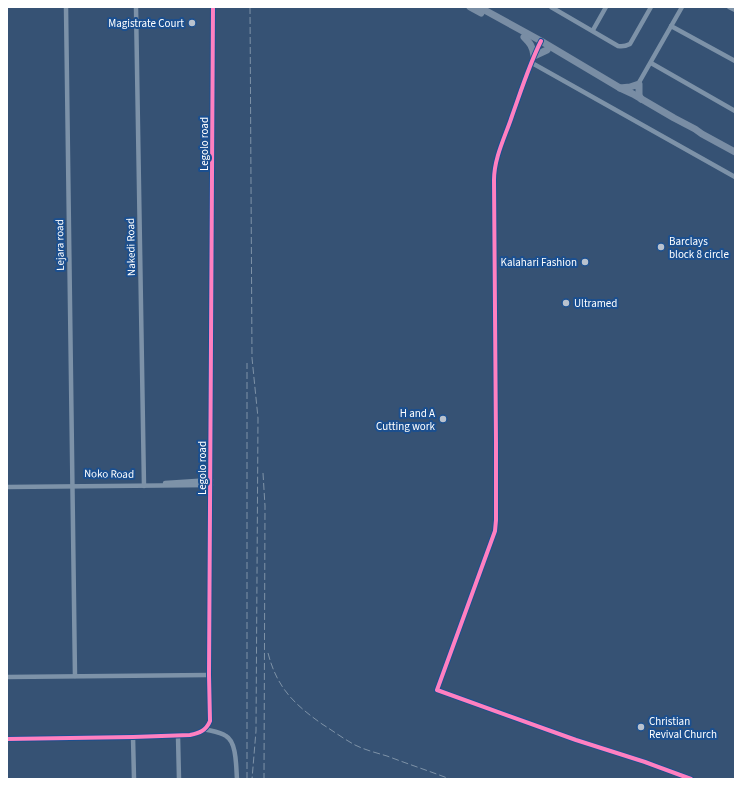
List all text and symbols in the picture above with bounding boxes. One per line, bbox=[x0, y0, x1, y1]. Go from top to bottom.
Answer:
place label: Magistrate Court bbox=[108, 16, 184, 31]
marker: Magistrate Court bbox=[187, 18, 197, 28]
street label: Legolo road bbox=[197, 117, 212, 171]
street label: Nakedi Road bbox=[123, 218, 139, 276]
street label: Lejara road bbox=[52, 219, 68, 271]
place label: Barclays block 8 circle bbox=[669, 234, 729, 262]
marker: Barclays block 8 circle bbox=[656, 242, 666, 252]
place label: Kalahari Fashion bbox=[501, 255, 577, 270]
marker: Kalahari Fashion bbox=[580, 257, 590, 267]
place label: Ultramed bbox=[574, 296, 617, 311]
marker: Ultramed bbox=[561, 298, 571, 308]
place label: H and A Cutting work bbox=[376, 406, 436, 434]
marker: H and A Cutting work bbox=[438, 414, 448, 424]
street label: Legolo road bbox=[195, 441, 210, 495]
street label: Noko Road bbox=[84, 466, 134, 482]
place label: Christian Revival Church bbox=[649, 714, 717, 742]
marker: Christian Revival Church bbox=[636, 722, 646, 732]

